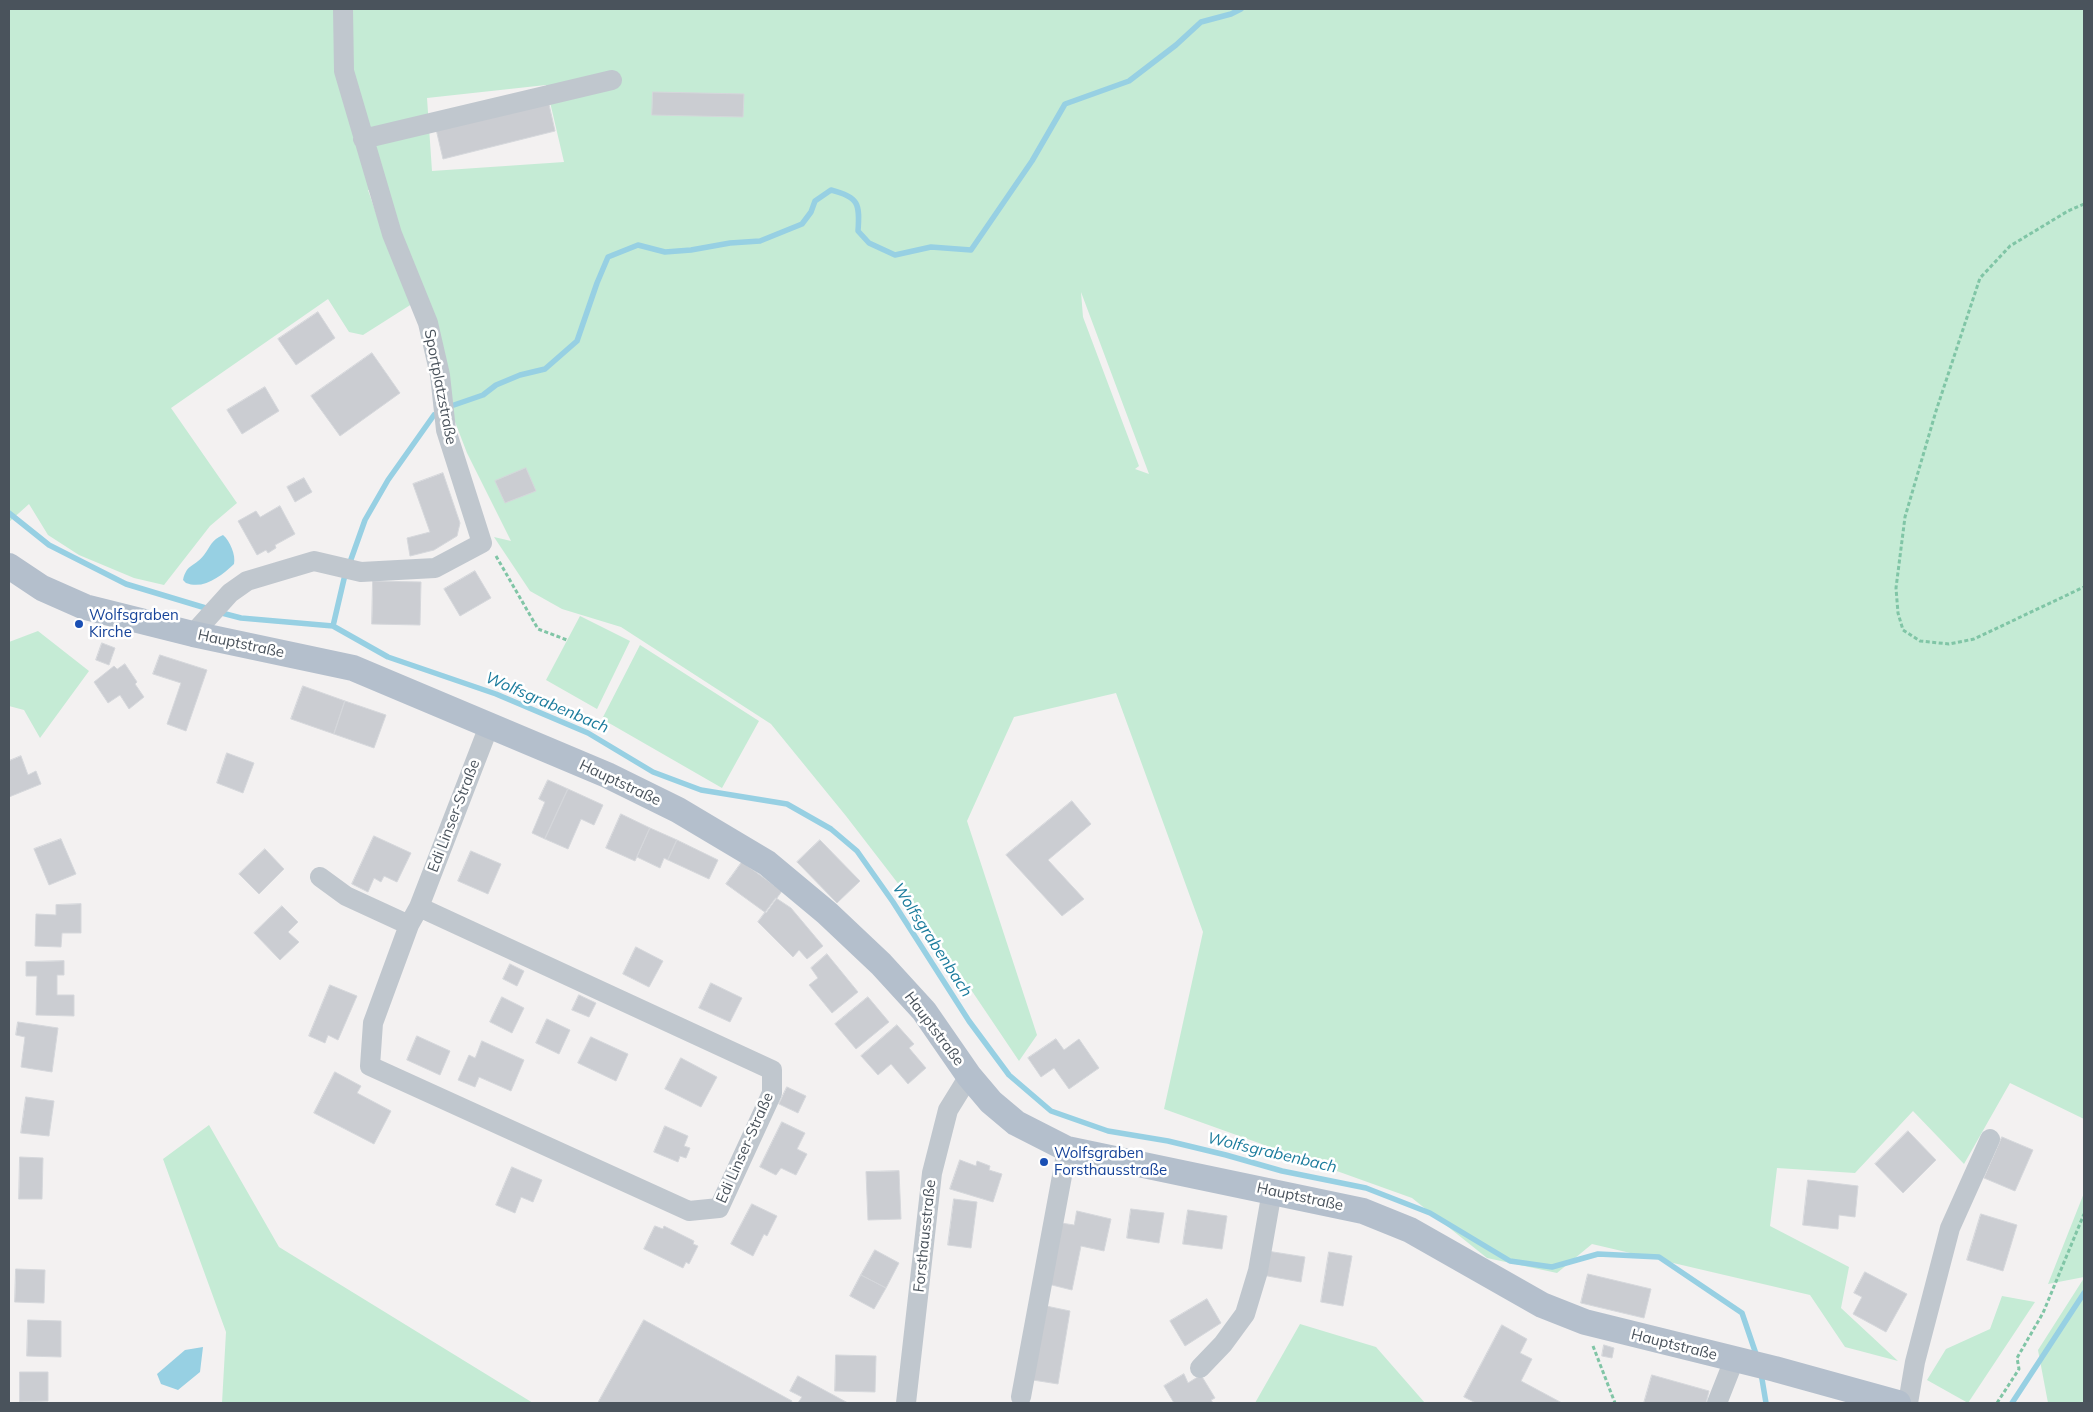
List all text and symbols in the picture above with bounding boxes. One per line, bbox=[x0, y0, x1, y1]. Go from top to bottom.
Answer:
street label: Sportplatzstraße bbox=[420, 328, 460, 446]
place label: Wolfsgraben Kirche bbox=[89, 606, 179, 641]
marker: Wolfsgraben Kirche bbox=[73, 618, 85, 630]
street label: Hauptstraße bbox=[196, 626, 286, 662]
water label: Wolfsgrabenbach bbox=[482, 668, 612, 738]
street label: Hauptstraße bbox=[576, 756, 664, 810]
street label: Edi Linser-Straße bbox=[424, 757, 484, 875]
water label: Wolfsgrabenbach bbox=[888, 879, 976, 1001]
street label: Hauptstraße bbox=[900, 988, 968, 1070]
street label: Edi Linser-Straße bbox=[713, 1090, 777, 1206]
water label: Wolfsgrabenbach bbox=[1205, 1129, 1339, 1177]
place label: Wolfsgraben Forsthausstraße bbox=[1054, 1144, 1167, 1179]
marker: Wolfsgraben Forsthausstraße bbox=[1038, 1156, 1050, 1168]
street label: Forsthausstraße bbox=[910, 1179, 940, 1293]
street label: Hauptstraße bbox=[1255, 1179, 1345, 1215]
street label: Hauptstraße bbox=[1629, 1326, 1719, 1364]

